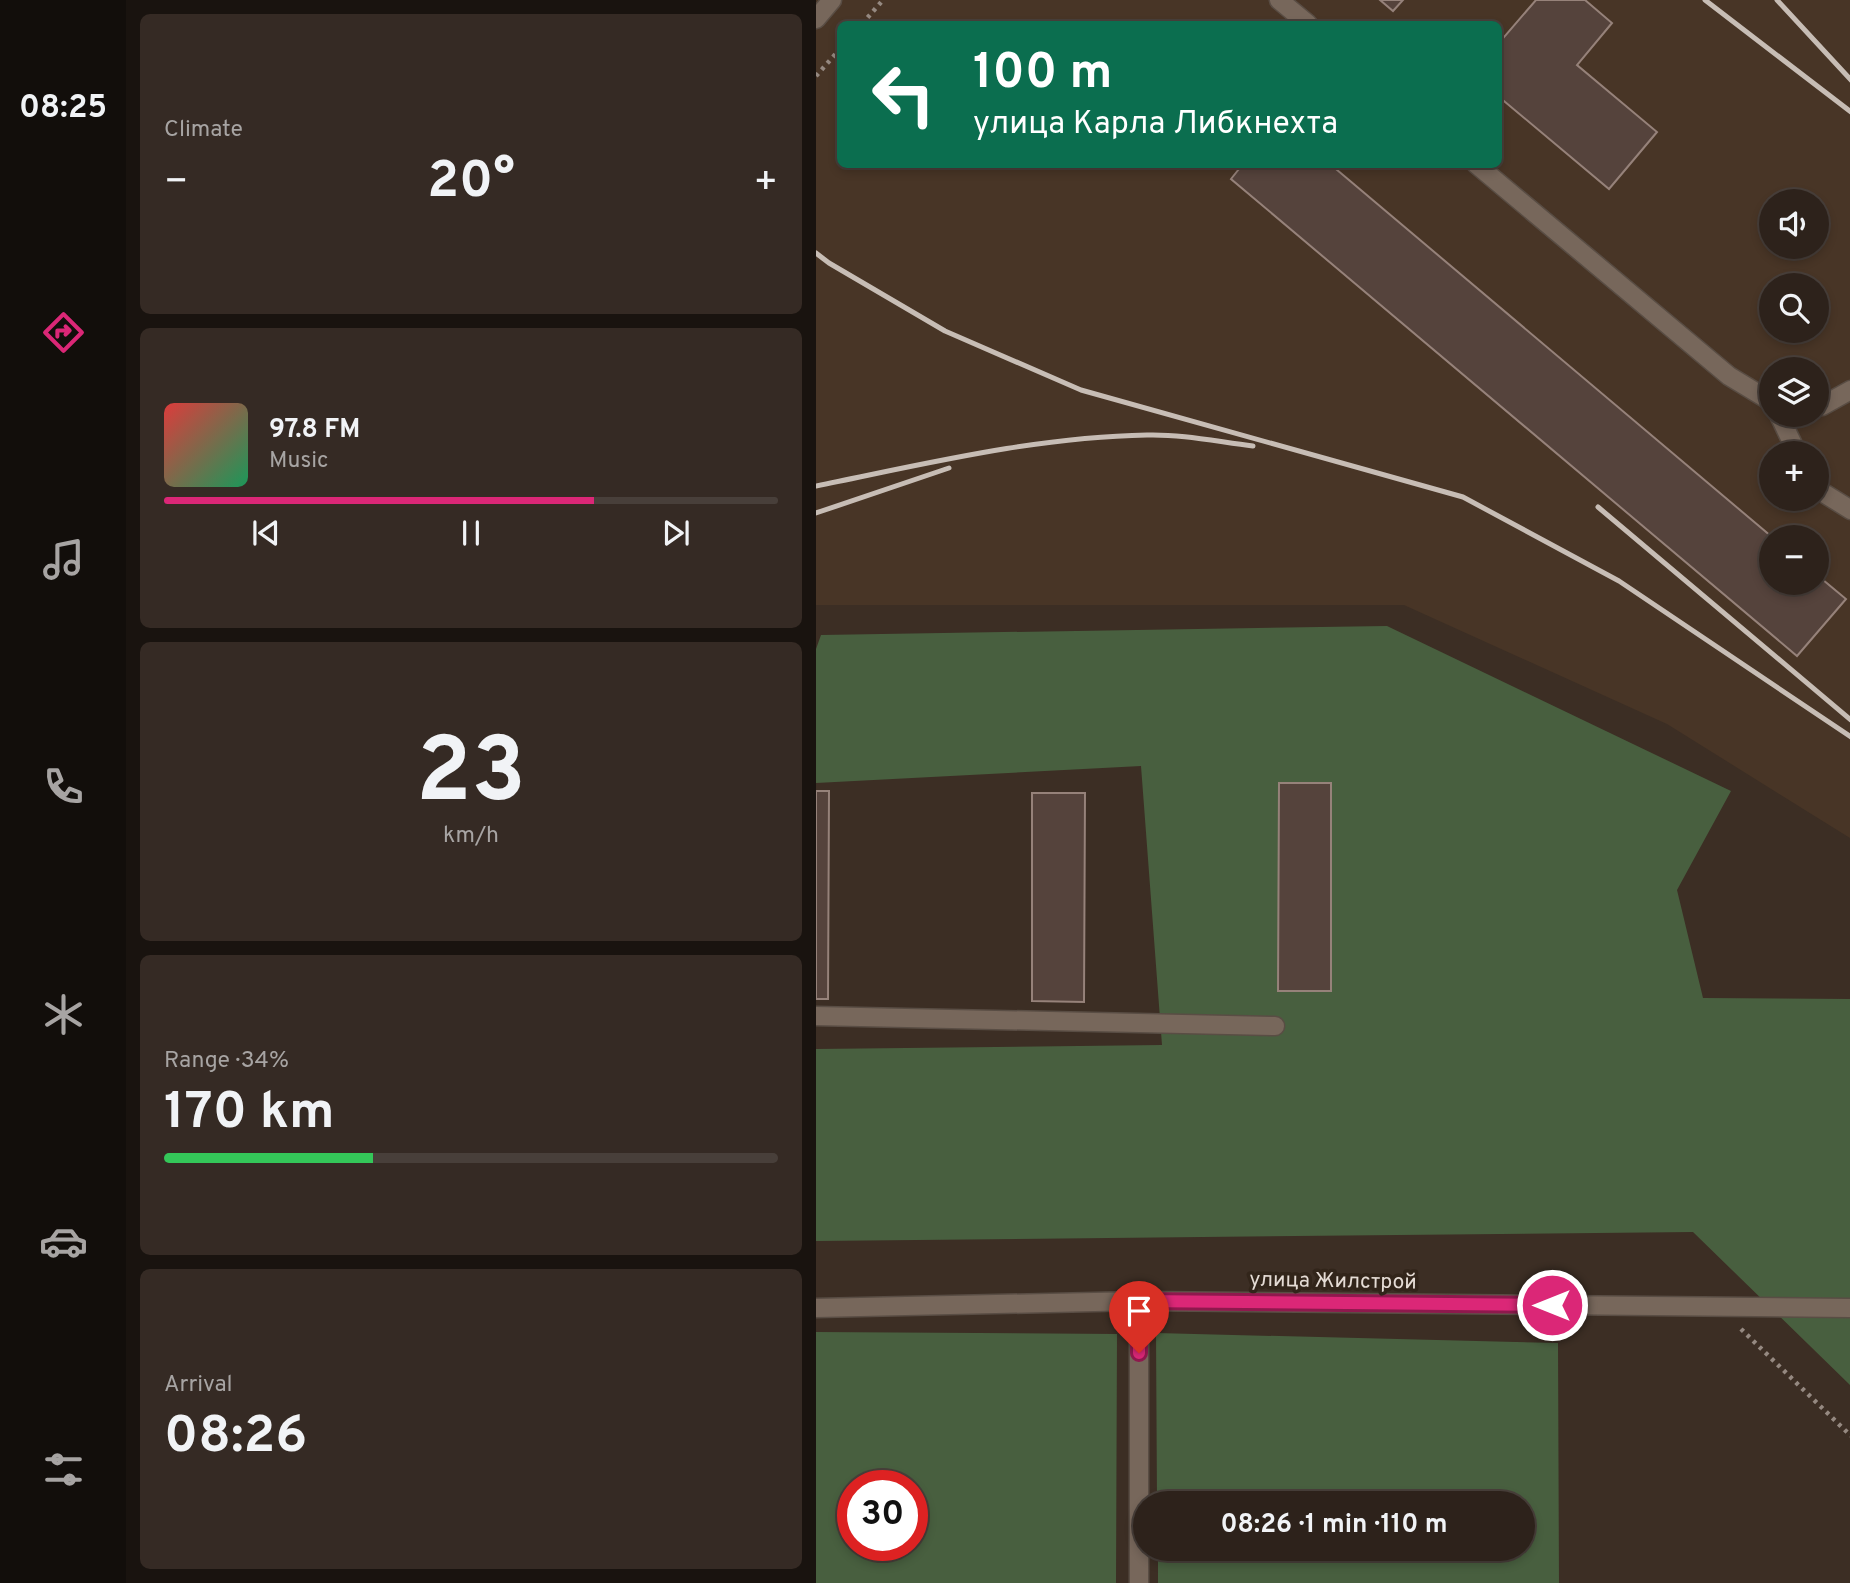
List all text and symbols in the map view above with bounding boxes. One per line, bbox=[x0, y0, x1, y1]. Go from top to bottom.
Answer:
text: 100 m bbox=[973, 44, 1112, 106]
icon: left bbox=[858, 49, 949, 140]
text: 08:25 bbox=[19, 89, 107, 129]
text: улица Карла Либкнехта bbox=[973, 105, 1338, 145]
text: Climate bbox=[164, 116, 243, 145]
text: 20° bbox=[427, 150, 515, 216]
text: − bbox=[164, 159, 189, 208]
text: + bbox=[753, 159, 778, 208]
map controls bbox=[1759, 189, 1829, 595]
button: sound bbox=[1759, 189, 1829, 259]
button: search bbox=[1759, 273, 1829, 343]
icon: directions bbox=[39, 308, 88, 357]
button: layers bbox=[1759, 357, 1829, 427]
text: 97.8 FM bbox=[269, 414, 360, 447]
button: + bbox=[1759, 441, 1829, 511]
text: Music bbox=[269, 447, 329, 476]
icon: previous bbox=[247, 514, 285, 552]
icon: pause bbox=[452, 514, 490, 552]
icon: next bbox=[657, 514, 695, 552]
button: − bbox=[1759, 525, 1829, 595]
icon: music bbox=[39, 535, 88, 584]
text: 23 bbox=[416, 719, 526, 834]
icon: phone bbox=[39, 762, 88, 811]
text: km/h bbox=[443, 822, 499, 851]
icon: climate bbox=[39, 990, 88, 1039]
text: Range · 34% bbox=[164, 1047, 289, 1076]
text: 170 km bbox=[164, 1081, 335, 1147]
icon: car bbox=[39, 1217, 88, 1266]
street label: улица Жилстрой bbox=[1249, 1267, 1417, 1296]
position arrow bbox=[1515, 1268, 1589, 1342]
pin bbox=[1109, 1281, 1169, 1353]
icon: arrive bbox=[1120, 1292, 1158, 1330]
text: Arrival bbox=[164, 1371, 233, 1400]
text: 08:26 bbox=[164, 1405, 307, 1471]
icon: filters bbox=[39, 1445, 88, 1494]
speed limit sign: 30 bbox=[837, 1470, 928, 1561]
text: 08:26 · 1 min · 110 m bbox=[1220, 1509, 1448, 1542]

